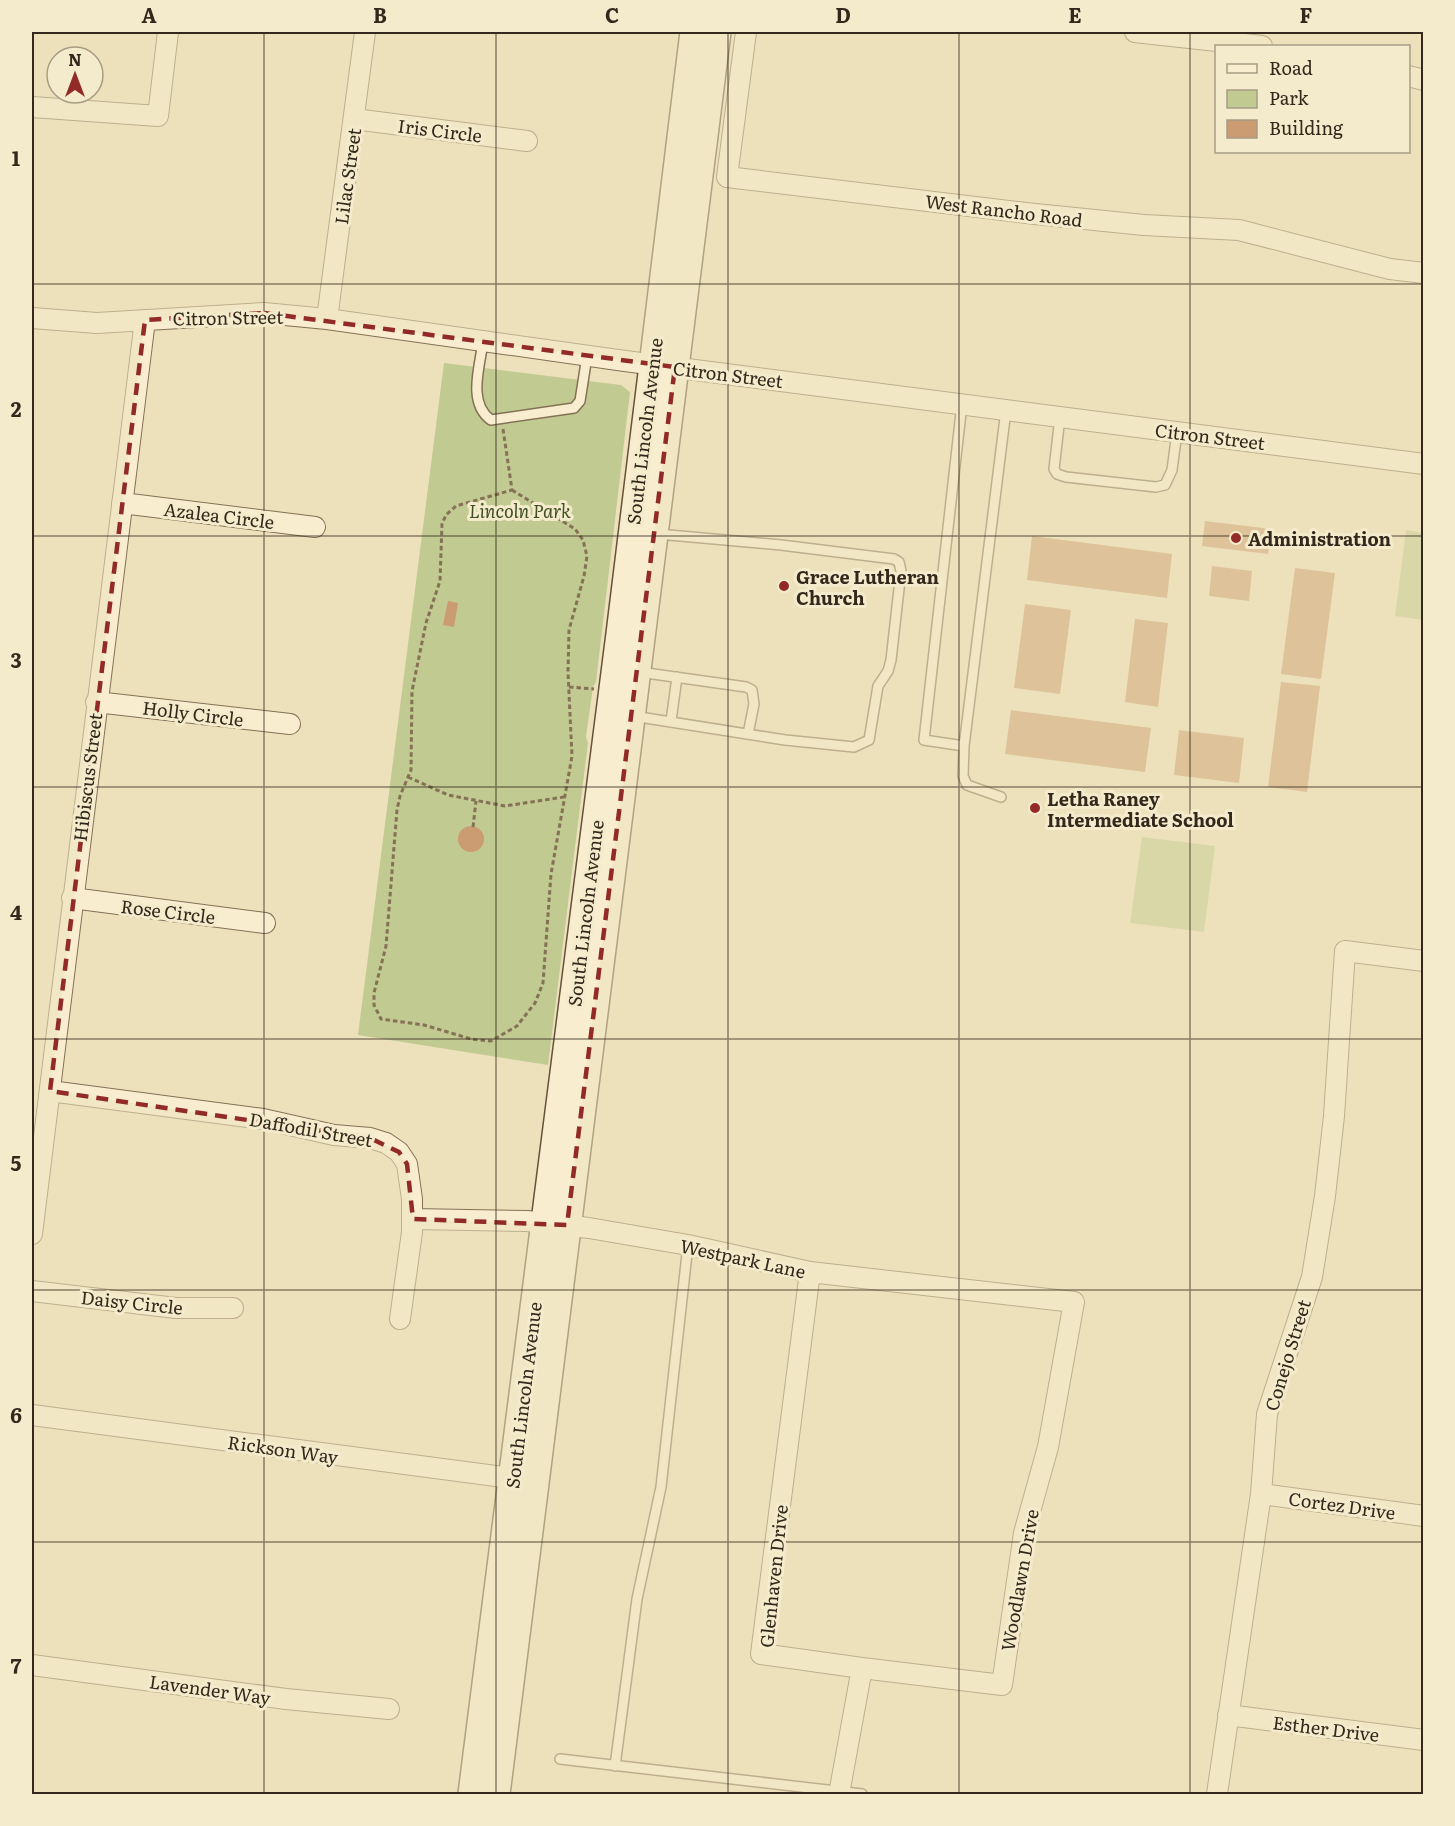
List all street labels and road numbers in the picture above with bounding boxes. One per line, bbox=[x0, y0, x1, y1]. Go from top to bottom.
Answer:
street label: Iris Circle bbox=[396, 111, 484, 149]
street label: Lilac Street bbox=[327, 125, 367, 226]
street label: West Rancho Road bbox=[924, 187, 1084, 233]
street label: Citron Street bbox=[172, 303, 284, 331]
street label: South Lincoln Avenue bbox=[619, 336, 669, 526]
street label: Citron Street bbox=[671, 354, 785, 394]
street label: Citron Street bbox=[1153, 416, 1267, 456]
street label: Azalea Circle bbox=[162, 495, 276, 535]
street label: Holly Circle bbox=[141, 693, 245, 733]
street label: Hibiscus Street bbox=[66, 710, 108, 843]
street label: South Lincoln Avenue bbox=[560, 818, 610, 1008]
street label: Rose Circle bbox=[119, 892, 217, 930]
street label: Daffodil Street bbox=[247, 1105, 376, 1153]
street label: Westpark Lane bbox=[678, 1232, 808, 1284]
street label: Daisy Circle bbox=[80, 1283, 184, 1321]
street label: Conejo Street bbox=[1257, 1295, 1317, 1414]
street label: South Lincoln Avenue bbox=[498, 1300, 548, 1490]
street label: Rickson Way bbox=[226, 1428, 341, 1470]
street label: Cortez Drive bbox=[1287, 1484, 1397, 1526]
street label: Glenhaven Drive bbox=[752, 1503, 794, 1649]
street label: Woodlawn Drive bbox=[993, 1507, 1045, 1653]
street label: Lavender Way bbox=[148, 1667, 273, 1711]
street label: Esther Drive bbox=[1271, 1708, 1381, 1748]

